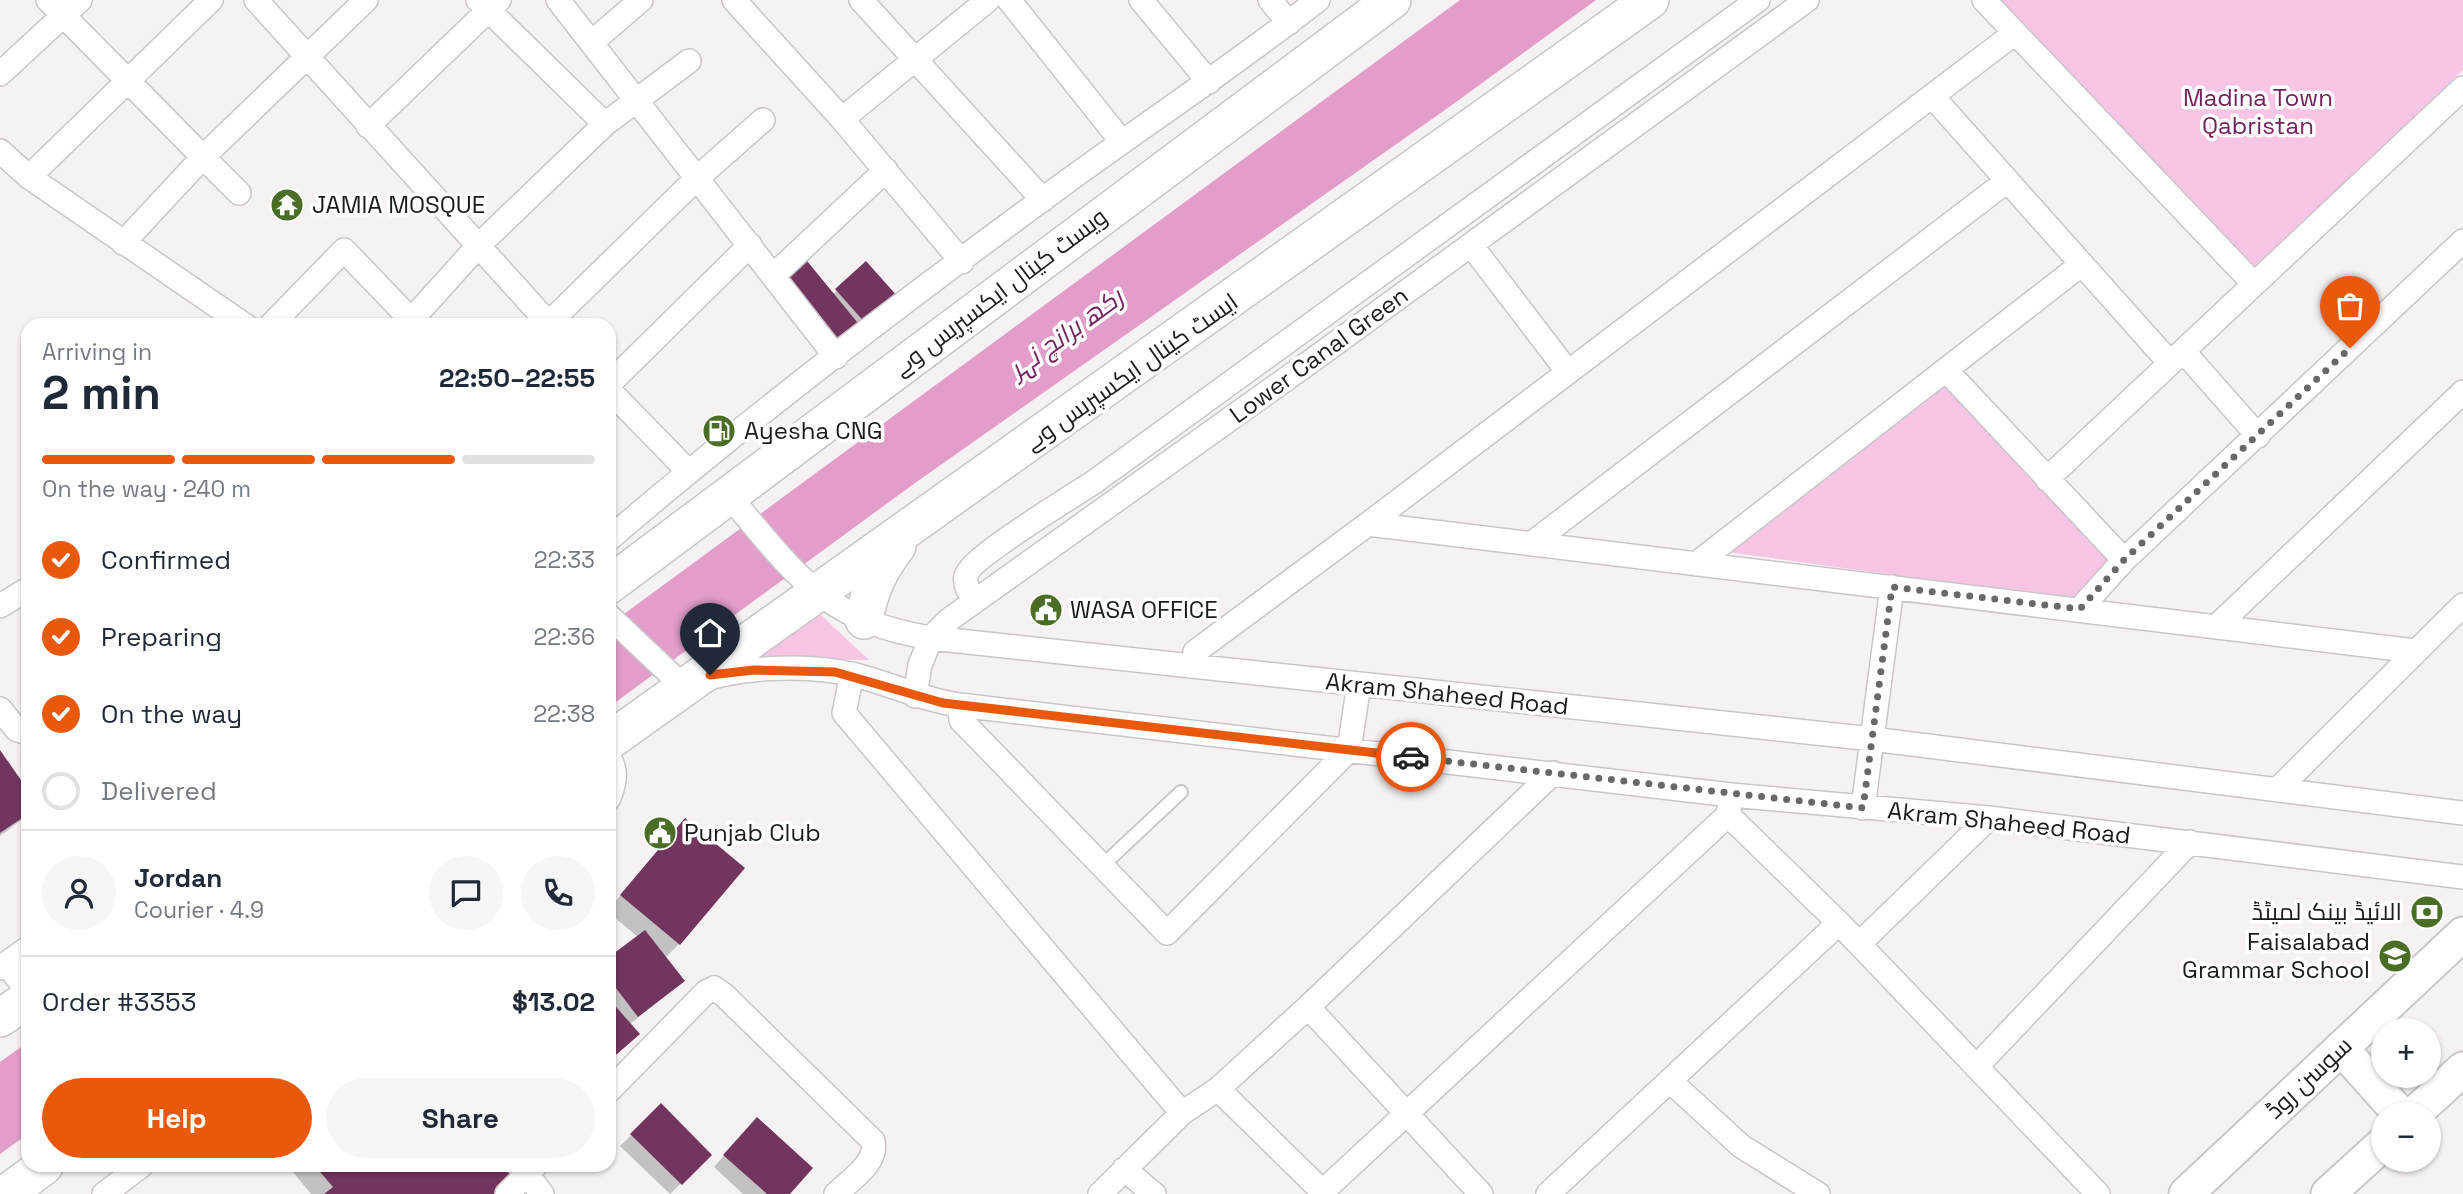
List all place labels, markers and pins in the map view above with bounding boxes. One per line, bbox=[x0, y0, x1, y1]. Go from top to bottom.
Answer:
temple icon: JAMIA MOSQUE bbox=[268, 186, 306, 224]
place label: JAMIA MOSQUE bbox=[312, 189, 485, 220]
pin bbox=[2320, 276, 2380, 348]
fuel station icon: Ayesha CNG bbox=[700, 412, 738, 450]
place label: Ayesha CNG bbox=[744, 415, 883, 446]
public building icon: WASA OFFICE bbox=[1027, 591, 1065, 629]
place label: WASA OFFICE bbox=[1070, 594, 1218, 625]
pin bbox=[680, 603, 740, 675]
public building icon: Punjab Club bbox=[641, 814, 679, 852]
place label: Punjab Club bbox=[684, 817, 821, 848]
bank icon: الائیڈ بینک لمیٹڈ bbox=[2408, 893, 2446, 931]
place label: الائیڈ بینک لمیٹڈ bbox=[2252, 896, 2402, 927]
place label: Faisalabad Grammar School bbox=[2182, 926, 2370, 985]
school or university icon: Faisalabad Grammar School bbox=[2376, 937, 2414, 975]

